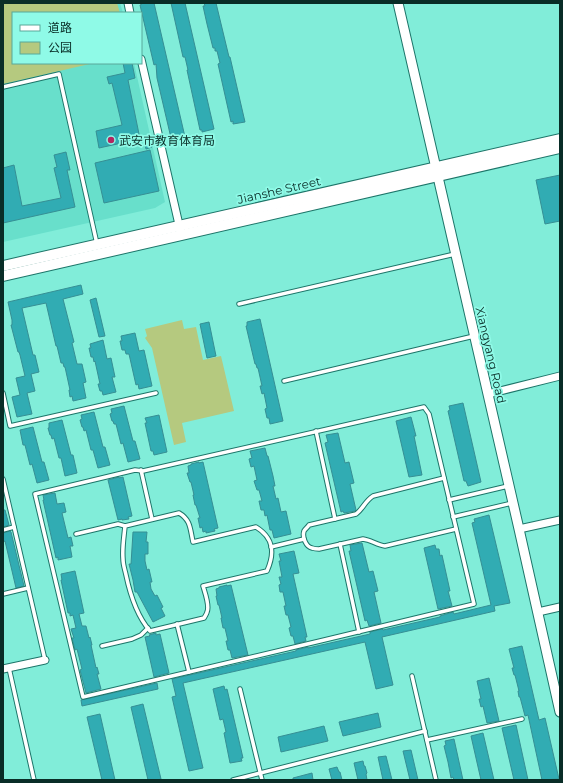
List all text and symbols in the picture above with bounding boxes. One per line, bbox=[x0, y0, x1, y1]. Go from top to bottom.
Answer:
legend bbox=[12, 12, 142, 64]
text: 道路 bbox=[48, 20, 72, 35]
text: 公园 bbox=[48, 40, 72, 55]
place label: 武安市教育体育局 bbox=[119, 133, 215, 148]
marker: 武安市教育体育局 bbox=[106, 135, 116, 145]
street label: Jianshe Street bbox=[235, 173, 322, 207]
street label: Xiangyang Road bbox=[473, 305, 509, 405]

